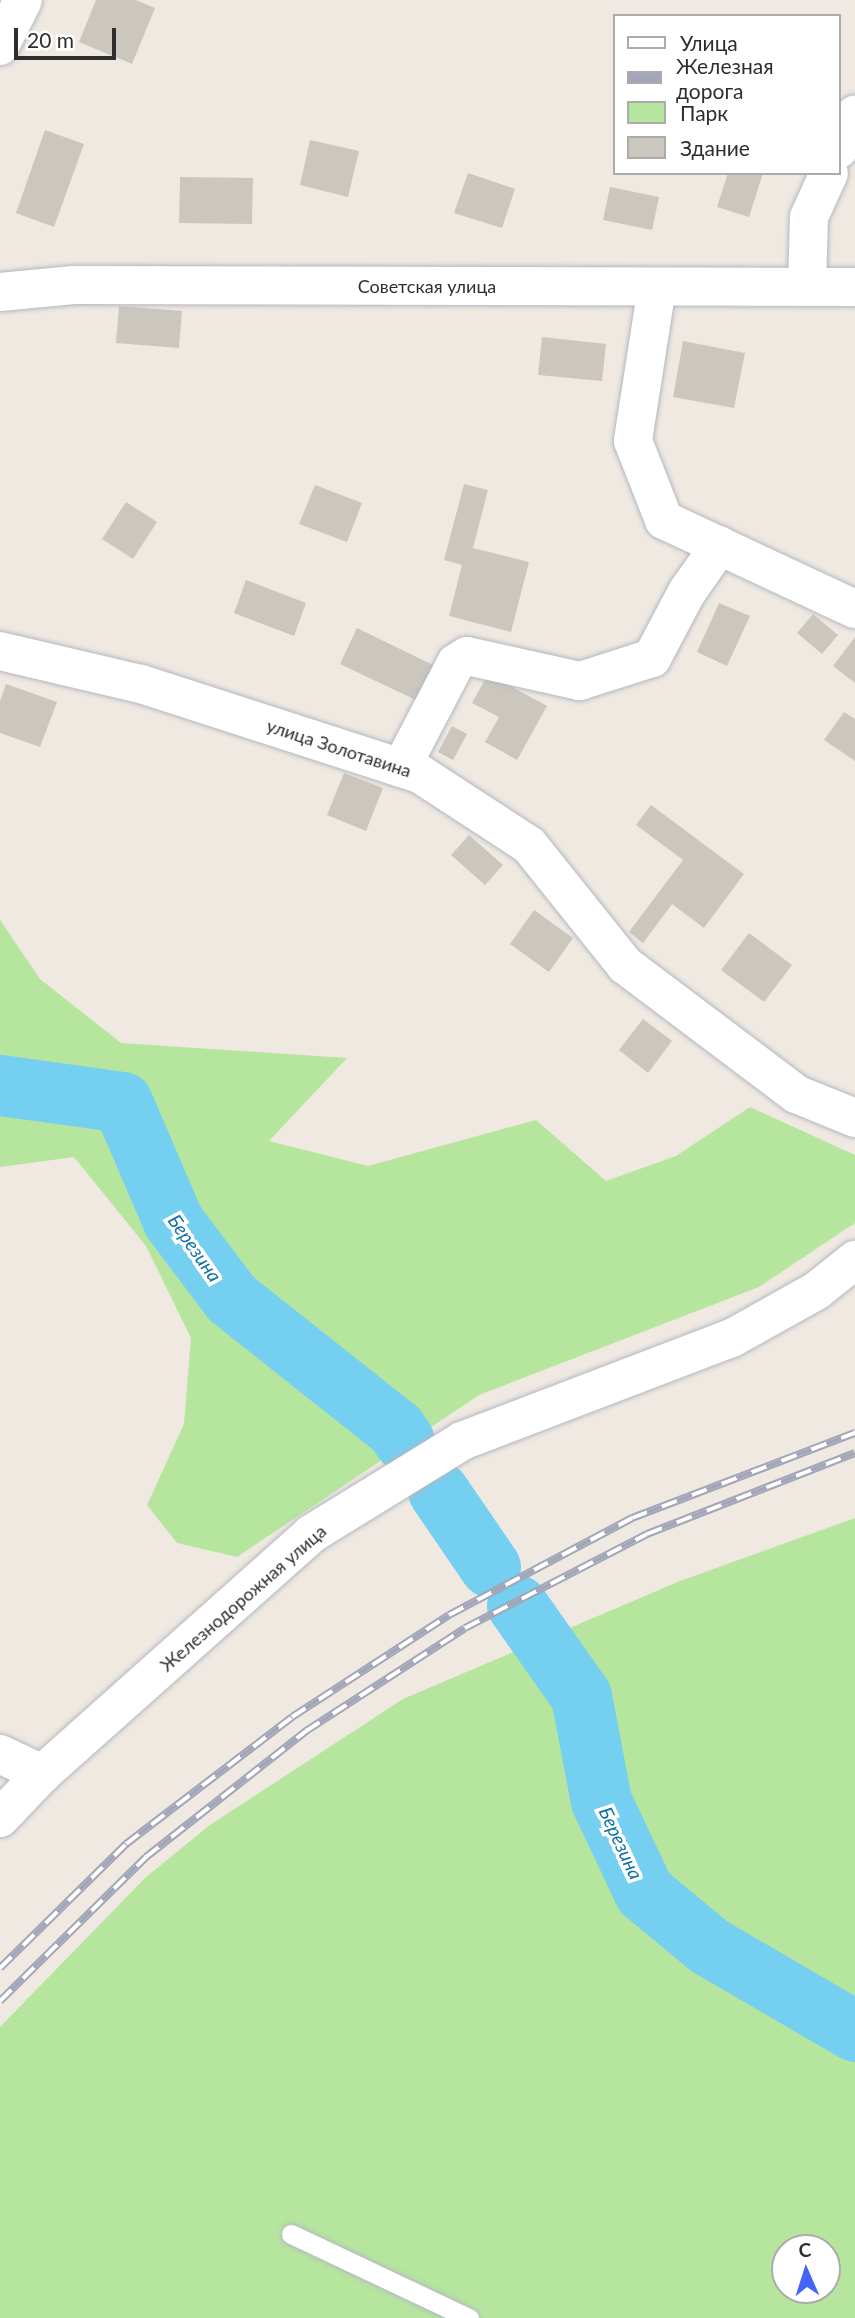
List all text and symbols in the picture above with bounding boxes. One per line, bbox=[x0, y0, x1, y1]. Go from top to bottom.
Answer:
scale bar bbox=[18, 14, 119, 58]
legend bbox=[614, 14, 841, 175]
text: 20 m bbox=[27, 27, 74, 52]
text: Улица bbox=[680, 30, 738, 55]
text: Железная дорога bbox=[676, 53, 774, 103]
text: Парк bbox=[680, 100, 728, 125]
text: Здание bbox=[680, 135, 750, 160]
street label: Советская улица bbox=[358, 275, 496, 297]
street label: улица Золотавина bbox=[264, 714, 414, 782]
water label: Березина bbox=[163, 1210, 227, 1286]
street label: Железнодорожная улица bbox=[156, 1520, 330, 1676]
water label: Березина bbox=[594, 1803, 648, 1883]
north arrow bbox=[771, 2234, 841, 2304]
text: С bbox=[798, 2238, 812, 2261]

